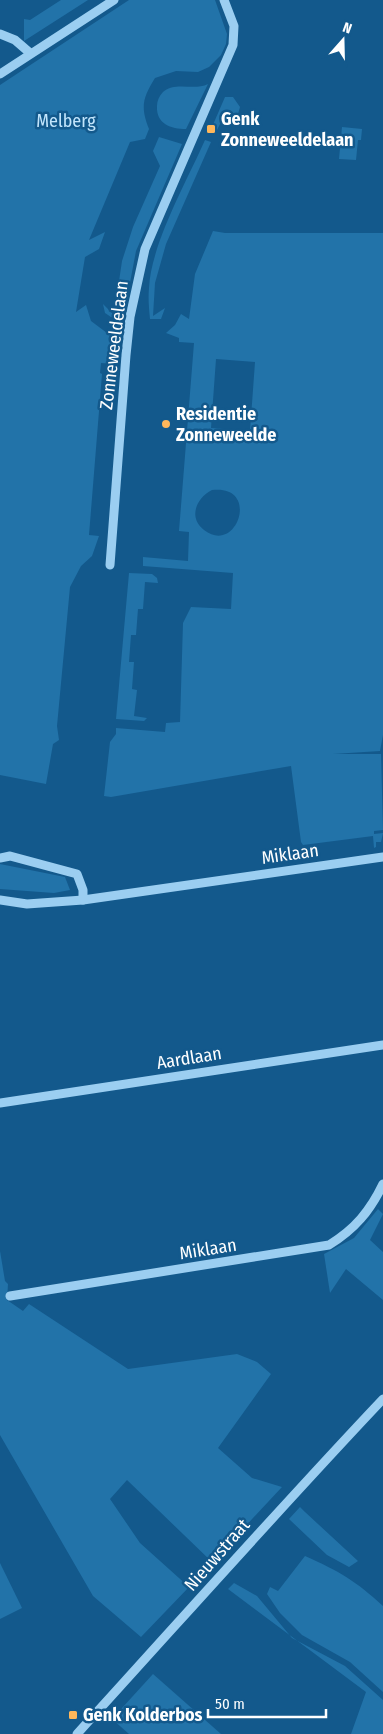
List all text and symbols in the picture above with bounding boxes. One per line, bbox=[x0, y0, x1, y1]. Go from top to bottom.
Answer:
north arrow bbox=[318, 15, 368, 65]
text: N bbox=[340, 19, 354, 38]
place label: Genk Zonneweeldelaan bbox=[221, 108, 354, 151]
park label: Melberg bbox=[36, 110, 96, 132]
marker: Genk Zonneweeldelaan bbox=[205, 123, 217, 135]
street label: Zonneweeldelaan bbox=[95, 279, 133, 411]
place label: Residentie Zonneweelde bbox=[176, 403, 276, 446]
marker: Residentie Zonneweelde bbox=[160, 418, 172, 430]
street label: Miklaan bbox=[260, 839, 320, 869]
street label: Aardlaan bbox=[155, 1042, 223, 1074]
street label: Miklaan bbox=[178, 1234, 238, 1264]
street label: Nieuwstraat bbox=[180, 1514, 254, 1596]
scale bar bbox=[208, 1686, 326, 1718]
text: 50 m bbox=[215, 1695, 245, 1713]
place label: Genk Kolderbos bbox=[83, 1704, 203, 1726]
marker: Genk Kolderbos bbox=[67, 1709, 79, 1721]

